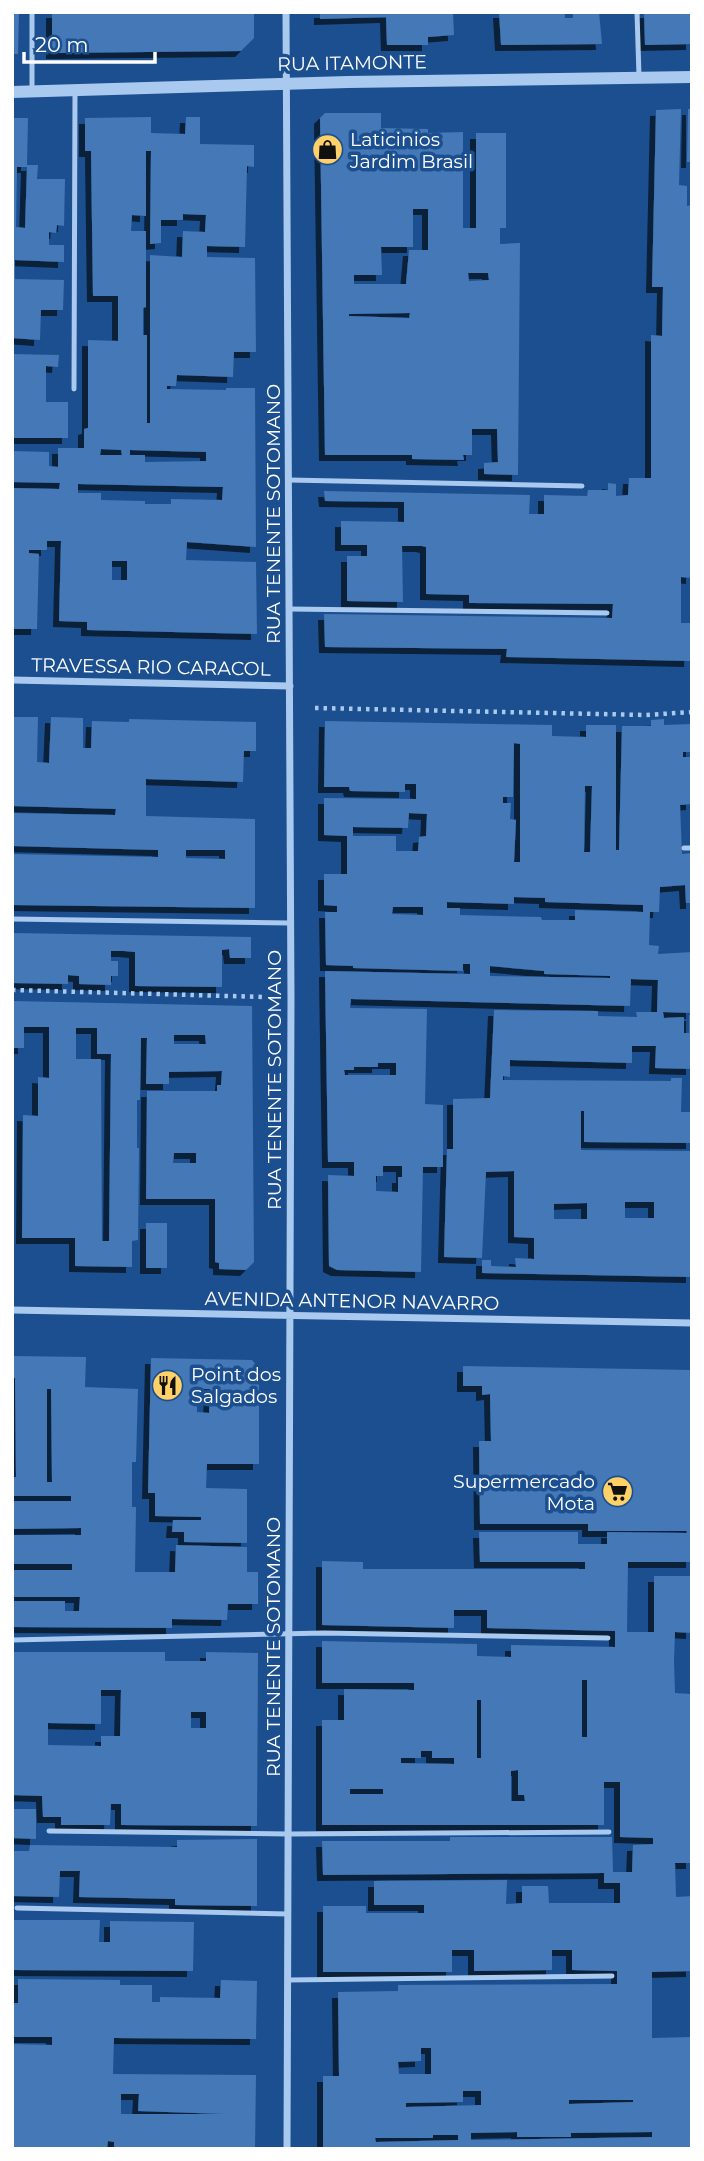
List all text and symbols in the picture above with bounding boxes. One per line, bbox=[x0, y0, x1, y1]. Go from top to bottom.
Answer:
scale bar bbox=[24, 21, 156, 65]
text: 20 m bbox=[35, 32, 89, 57]
street label: RUA ITAMONTE bbox=[277, 50, 427, 76]
place label: Laticinios Jardim Brasil bbox=[349, 128, 473, 173]
shop icon: Laticinios Jardim Brasil bbox=[310, 133, 344, 167]
street label: RUA TENENTE SOTOMANO bbox=[262, 384, 285, 644]
street label: TRAVESSA RIO CARACOL bbox=[31, 653, 272, 681]
street label: RUA TENENTE SOTOMANO bbox=[263, 950, 286, 1210]
street label: AVENIDA ANTENOR NAVARRO bbox=[204, 1287, 500, 1315]
place label: Point dos Salgados bbox=[191, 1363, 281, 1408]
restaurant icon: Point dos Salgados bbox=[151, 1368, 185, 1402]
place label: Supermercado Mota bbox=[453, 1470, 595, 1515]
supermarket icon: Supermercado Mota bbox=[601, 1475, 635, 1509]
street label: RUA TENENTE SOTOMANO bbox=[262, 1517, 285, 1777]

